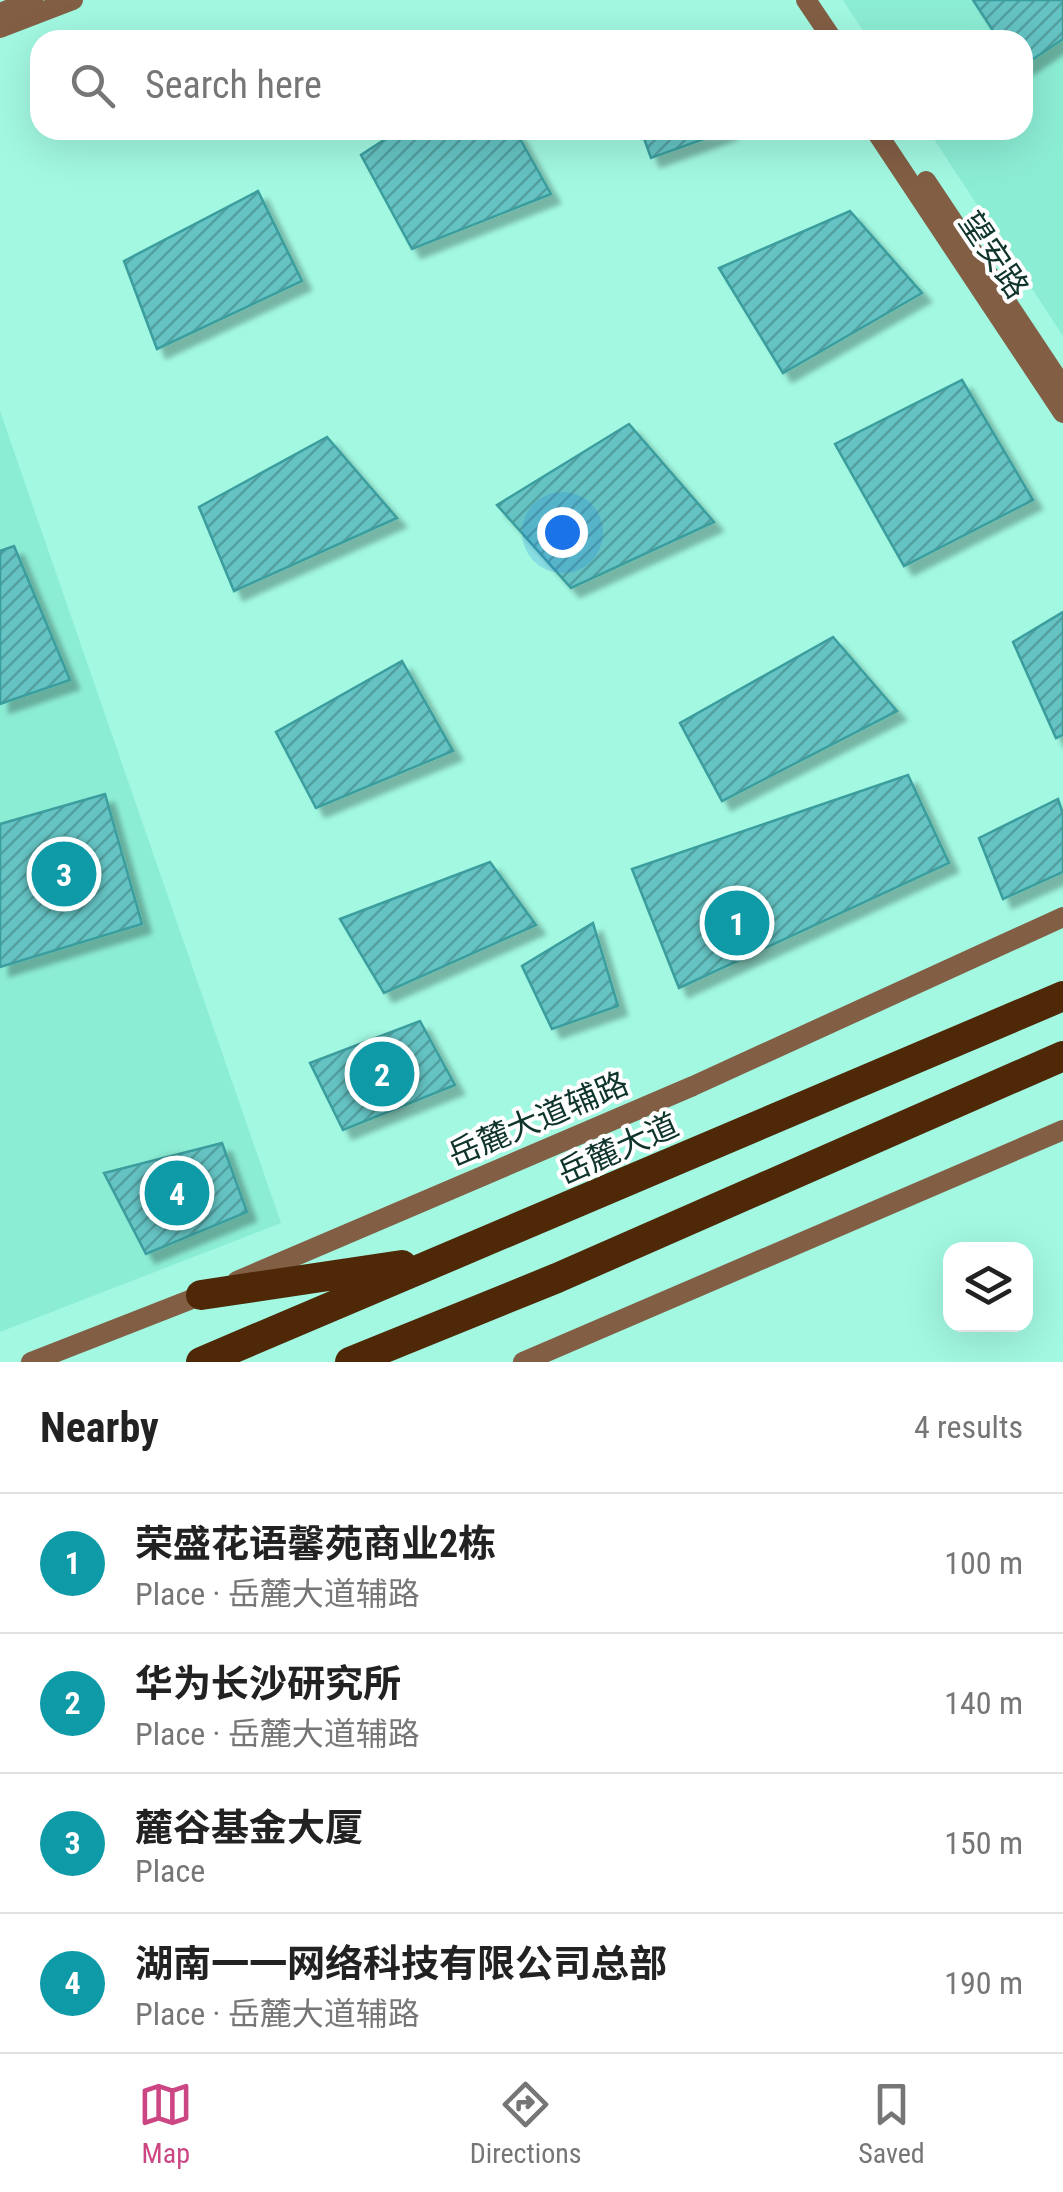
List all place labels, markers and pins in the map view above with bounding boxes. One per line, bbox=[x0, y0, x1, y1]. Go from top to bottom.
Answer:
pin: 3 bbox=[32, 836, 96, 912]
pin: 1 bbox=[704, 886, 770, 960]
pin: 2 bbox=[350, 1036, 414, 1112]
pin: 4 bbox=[144, 1156, 210, 1230]

